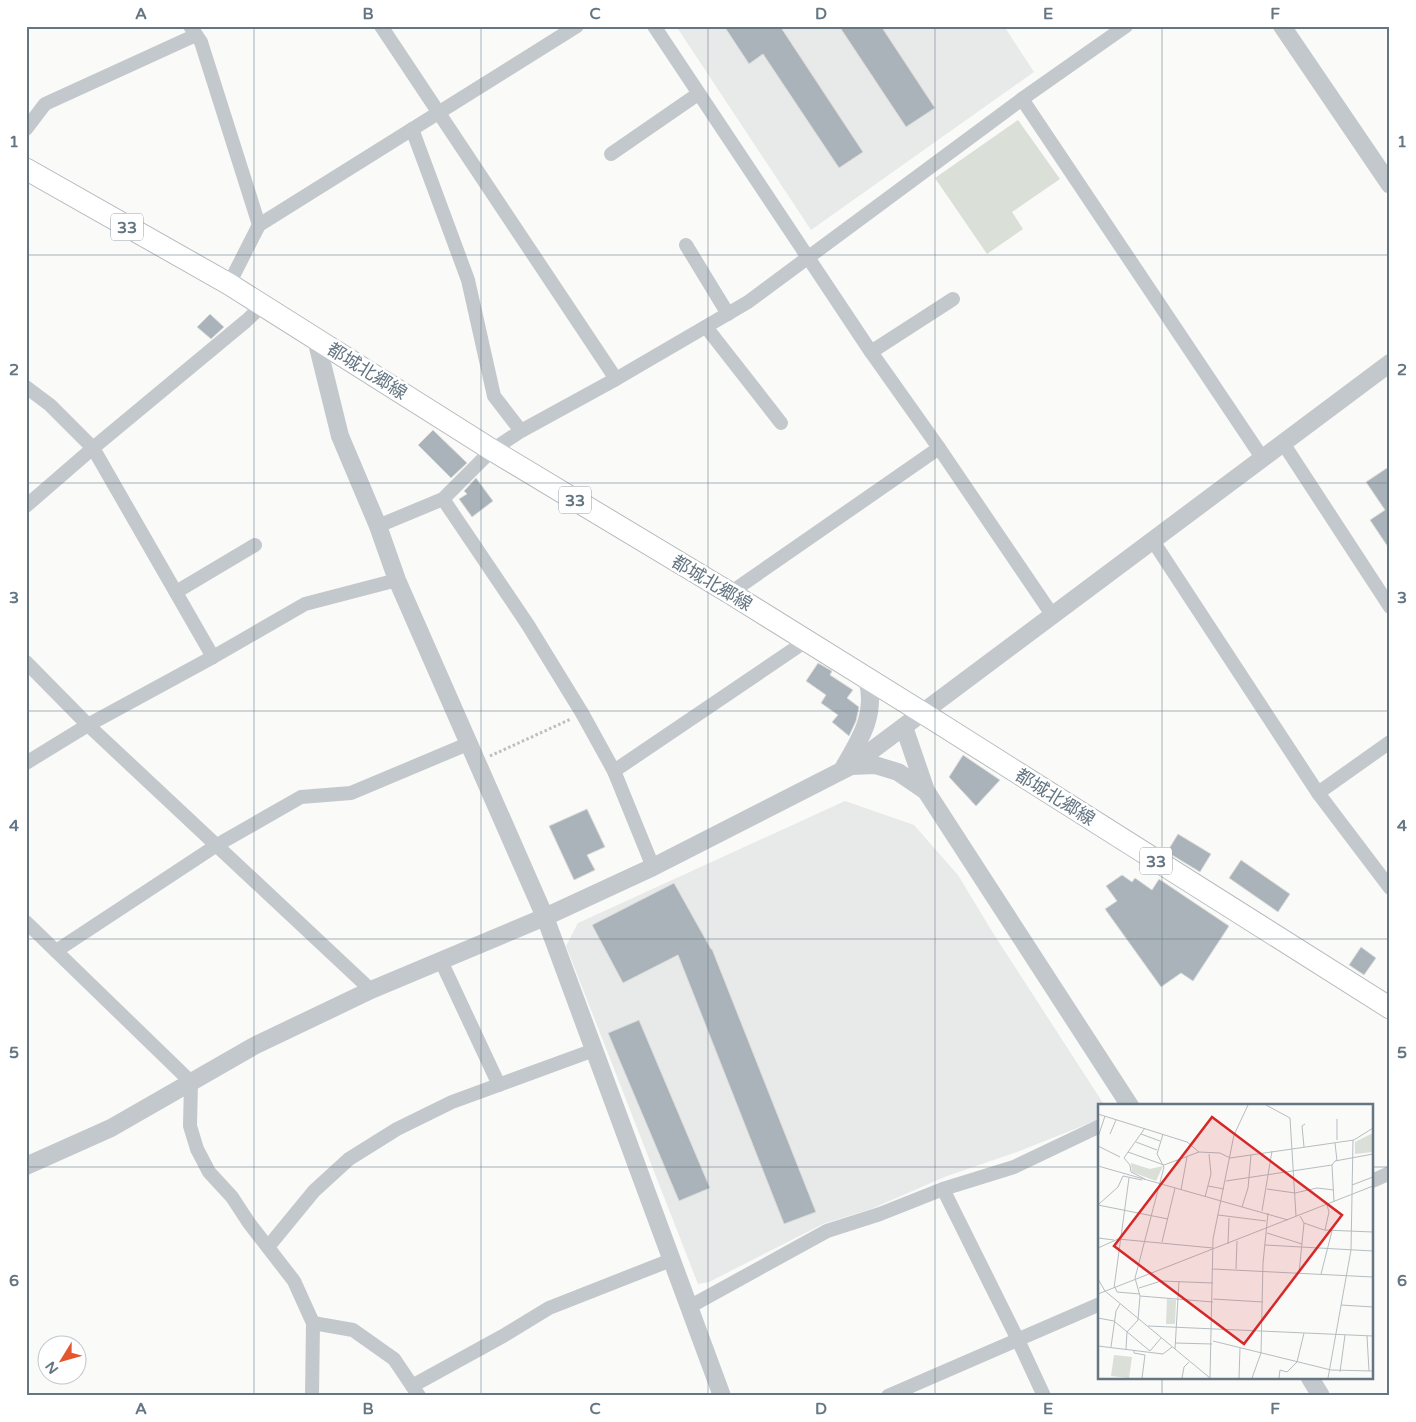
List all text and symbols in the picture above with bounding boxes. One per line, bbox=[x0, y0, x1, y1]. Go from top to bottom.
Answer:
text: A bbox=[135, 4, 147, 24]
text: B bbox=[362, 4, 374, 24]
text: C bbox=[589, 4, 601, 24]
text: D bbox=[815, 4, 827, 24]
text: E bbox=[1043, 4, 1053, 24]
text: F bbox=[1270, 4, 1280, 24]
text: 1 bbox=[9, 132, 19, 152]
text: 1 bbox=[1397, 132, 1407, 152]
road number: 33 bbox=[111, 213, 143, 240]
street label: 都城北郷線 bbox=[323, 338, 411, 404]
text: 2 bbox=[9, 360, 19, 380]
text: 2 bbox=[1397, 360, 1407, 380]
road number: 33 bbox=[559, 486, 591, 514]
street label: 都城北郷線 bbox=[668, 550, 756, 616]
text: 3 bbox=[9, 588, 19, 608]
text: 3 bbox=[1397, 588, 1407, 608]
street label: 都城北郷線 bbox=[1011, 764, 1099, 830]
text: 4 bbox=[9, 816, 19, 836]
text: 4 bbox=[1397, 816, 1407, 836]
road number: 33 bbox=[1140, 848, 1172, 874]
text: 5 bbox=[9, 1043, 19, 1063]
text: 5 bbox=[1397, 1043, 1407, 1063]
inset map bbox=[1098, 1104, 1374, 1380]
text: 6 bbox=[9, 1271, 19, 1291]
text: 6 bbox=[1397, 1271, 1407, 1291]
north arrow bbox=[38, 1334, 88, 1384]
text: N bbox=[42, 1358, 62, 1377]
text: A bbox=[135, 1399, 147, 1419]
text: B bbox=[362, 1399, 374, 1419]
text: C bbox=[589, 1399, 601, 1419]
text: D bbox=[815, 1399, 827, 1419]
text: E bbox=[1043, 1399, 1053, 1419]
text: F bbox=[1270, 1399, 1280, 1419]

